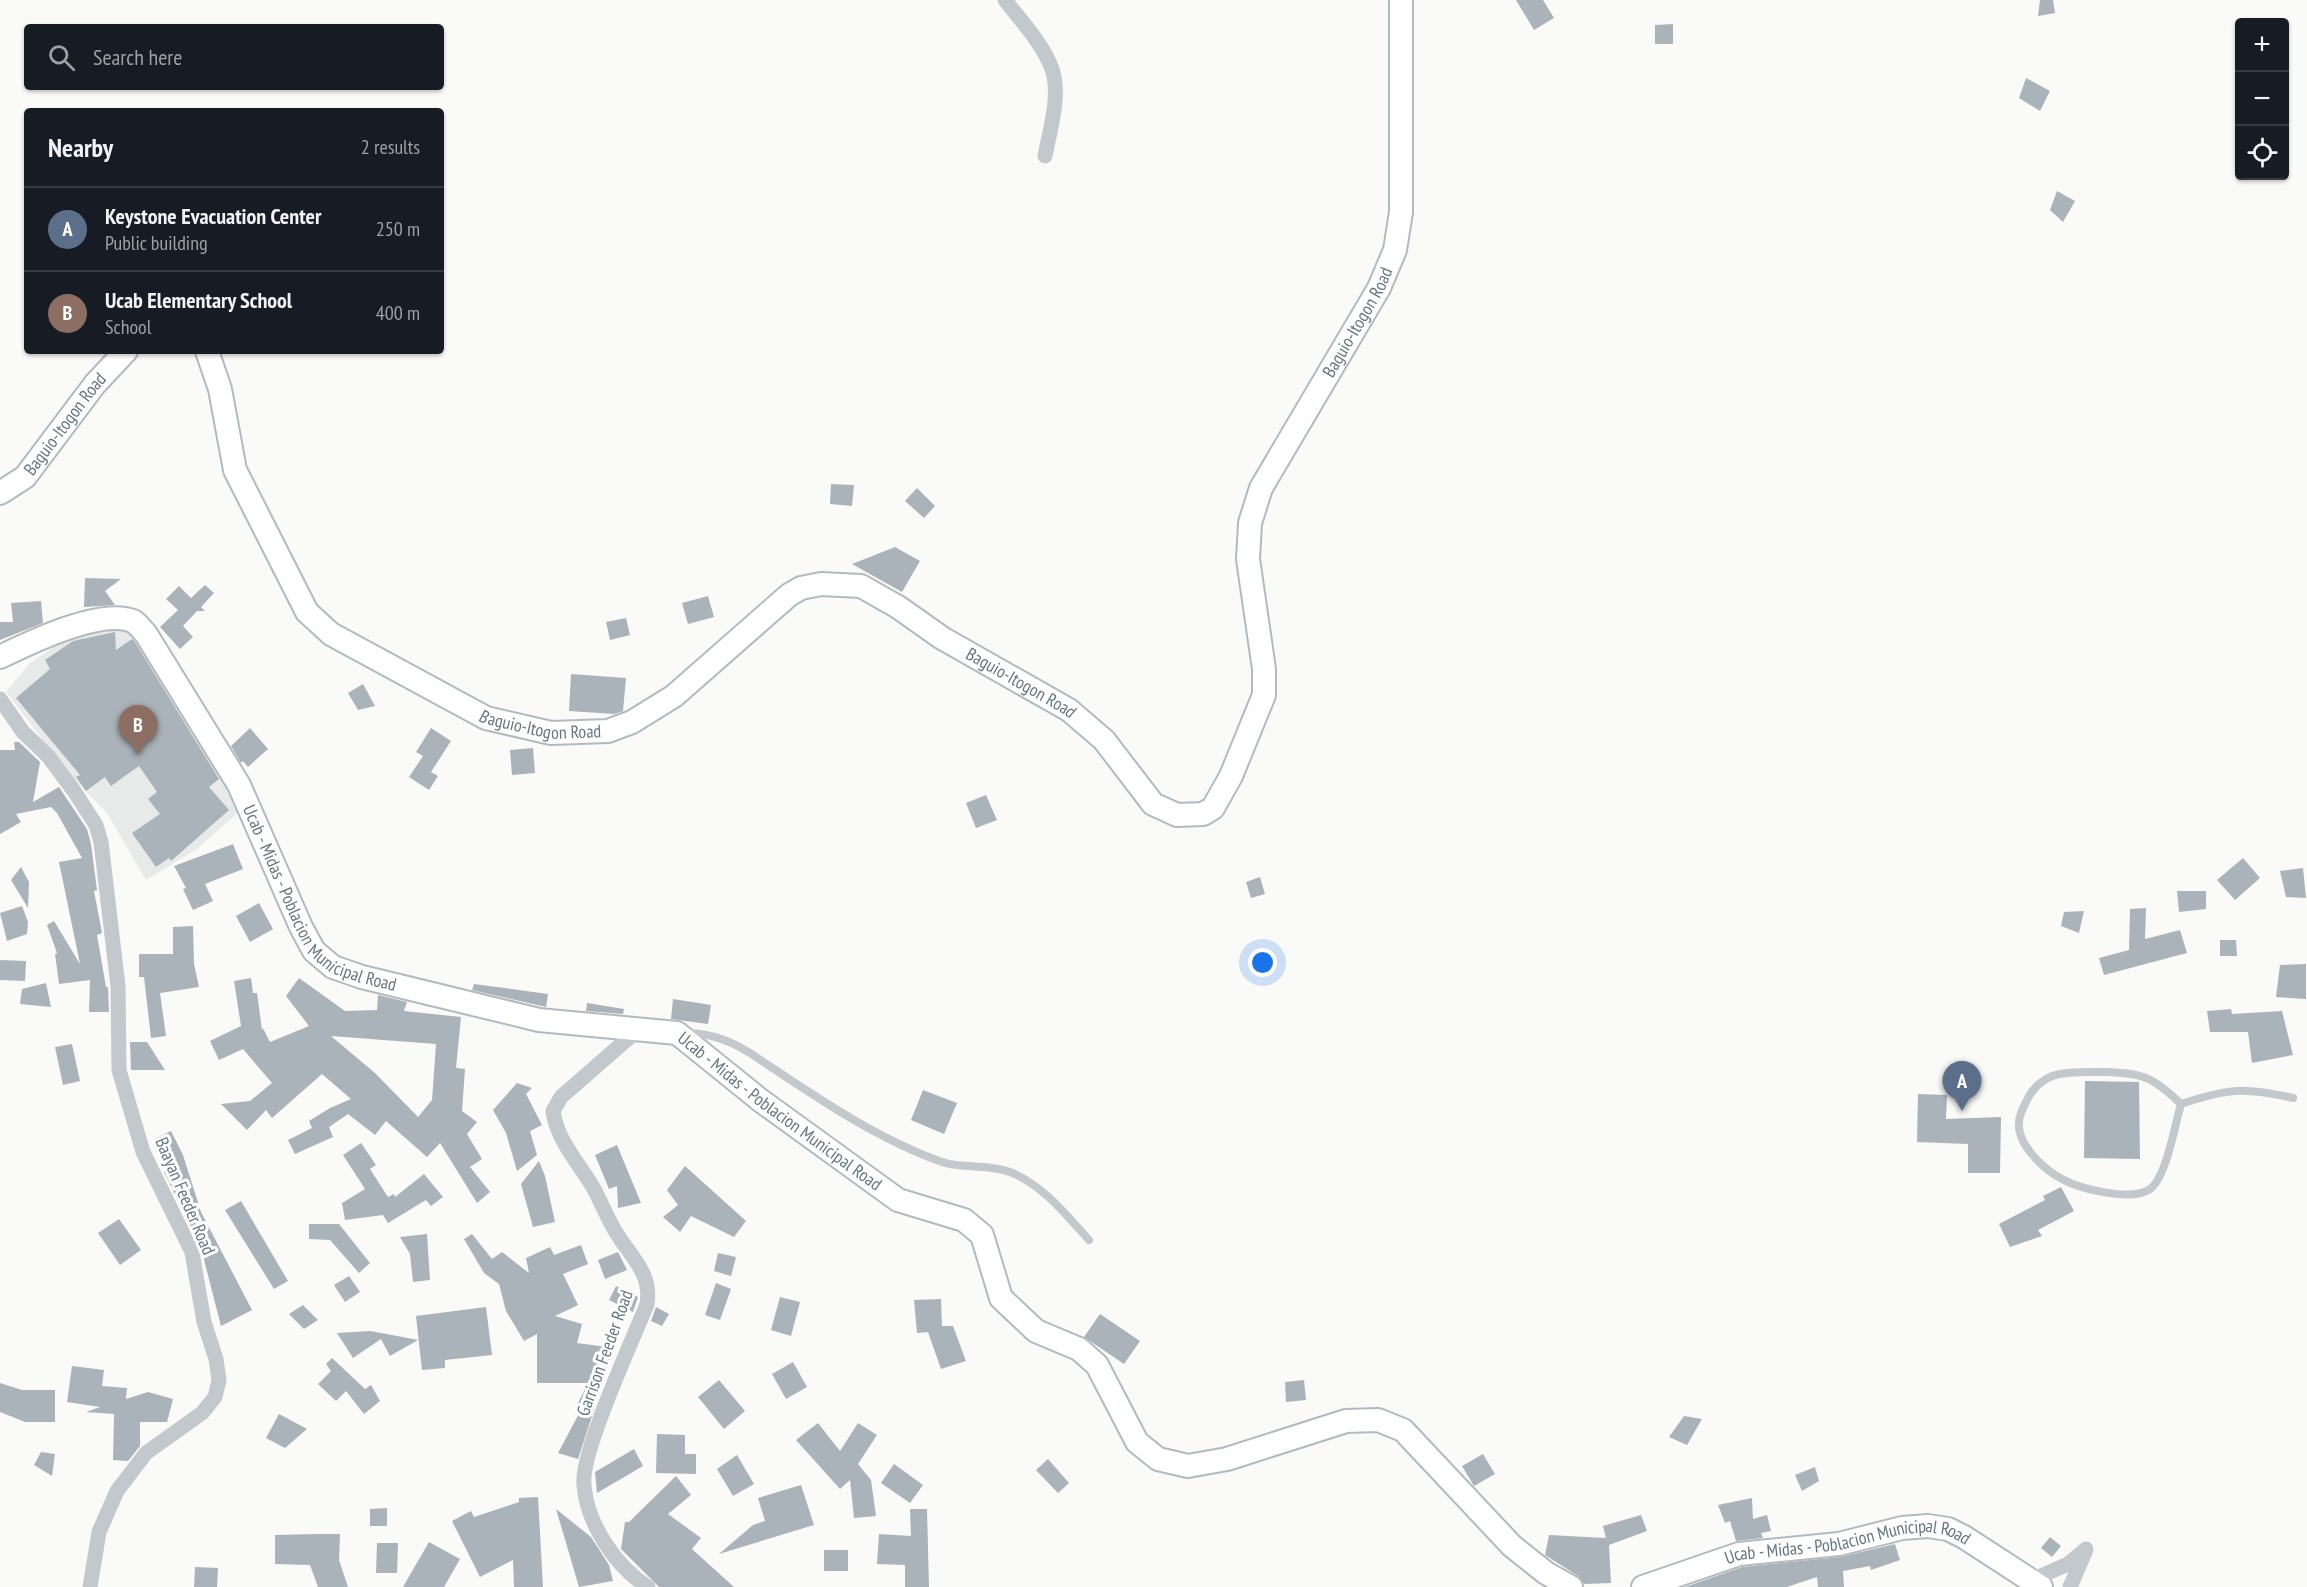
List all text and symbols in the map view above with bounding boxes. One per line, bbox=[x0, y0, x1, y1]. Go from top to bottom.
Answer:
map controls bbox=[2235, 18, 2289, 180]
button: + bbox=[2235, 18, 2289, 72]
search box bbox=[24, 24, 444, 90]
icon: search bbox=[45, 41, 78, 74]
text: Search here bbox=[93, 43, 182, 71]
button: − bbox=[2235, 72, 2289, 126]
button: locate bbox=[2235, 126, 2289, 180]
text: Nearby bbox=[48, 131, 113, 164]
text: 2 results bbox=[361, 134, 420, 160]
text: Keystone Evacuation Center bbox=[105, 202, 321, 230]
text: A bbox=[62, 216, 73, 242]
text: 250 m bbox=[376, 216, 420, 242]
text: Public building bbox=[105, 230, 208, 256]
street label: Baguio-Itogon Road bbox=[1317, 264, 1397, 381]
text: Ucab Elementary School bbox=[105, 286, 292, 314]
text: B bbox=[63, 300, 72, 326]
text: 400 m bbox=[376, 300, 420, 326]
text: School bbox=[105, 314, 151, 340]
street label: Baguio-Itogon Road bbox=[18, 367, 111, 480]
street label: Baguio-Itogon Road bbox=[962, 642, 1082, 723]
street label: Baguio-Itogon Road bbox=[475, 705, 602, 744]
pin: B bbox=[118, 706, 158, 755]
street label: Ucab - Midas - Poblacion Municipal Road bbox=[238, 801, 399, 996]
your location bbox=[1248, 948, 1277, 977]
street label: Ucab - Midas - Poblacion Municipal Road bbox=[673, 1026, 887, 1195]
pin: A bbox=[1942, 1062, 1982, 1111]
street label: Baayan Feeder Road bbox=[150, 1134, 221, 1258]
street label: Garrison Feeder Road bbox=[571, 1287, 638, 1419]
street label: Ucab - Midas - Poblacion Municipal Road bbox=[1721, 1514, 1975, 1569]

